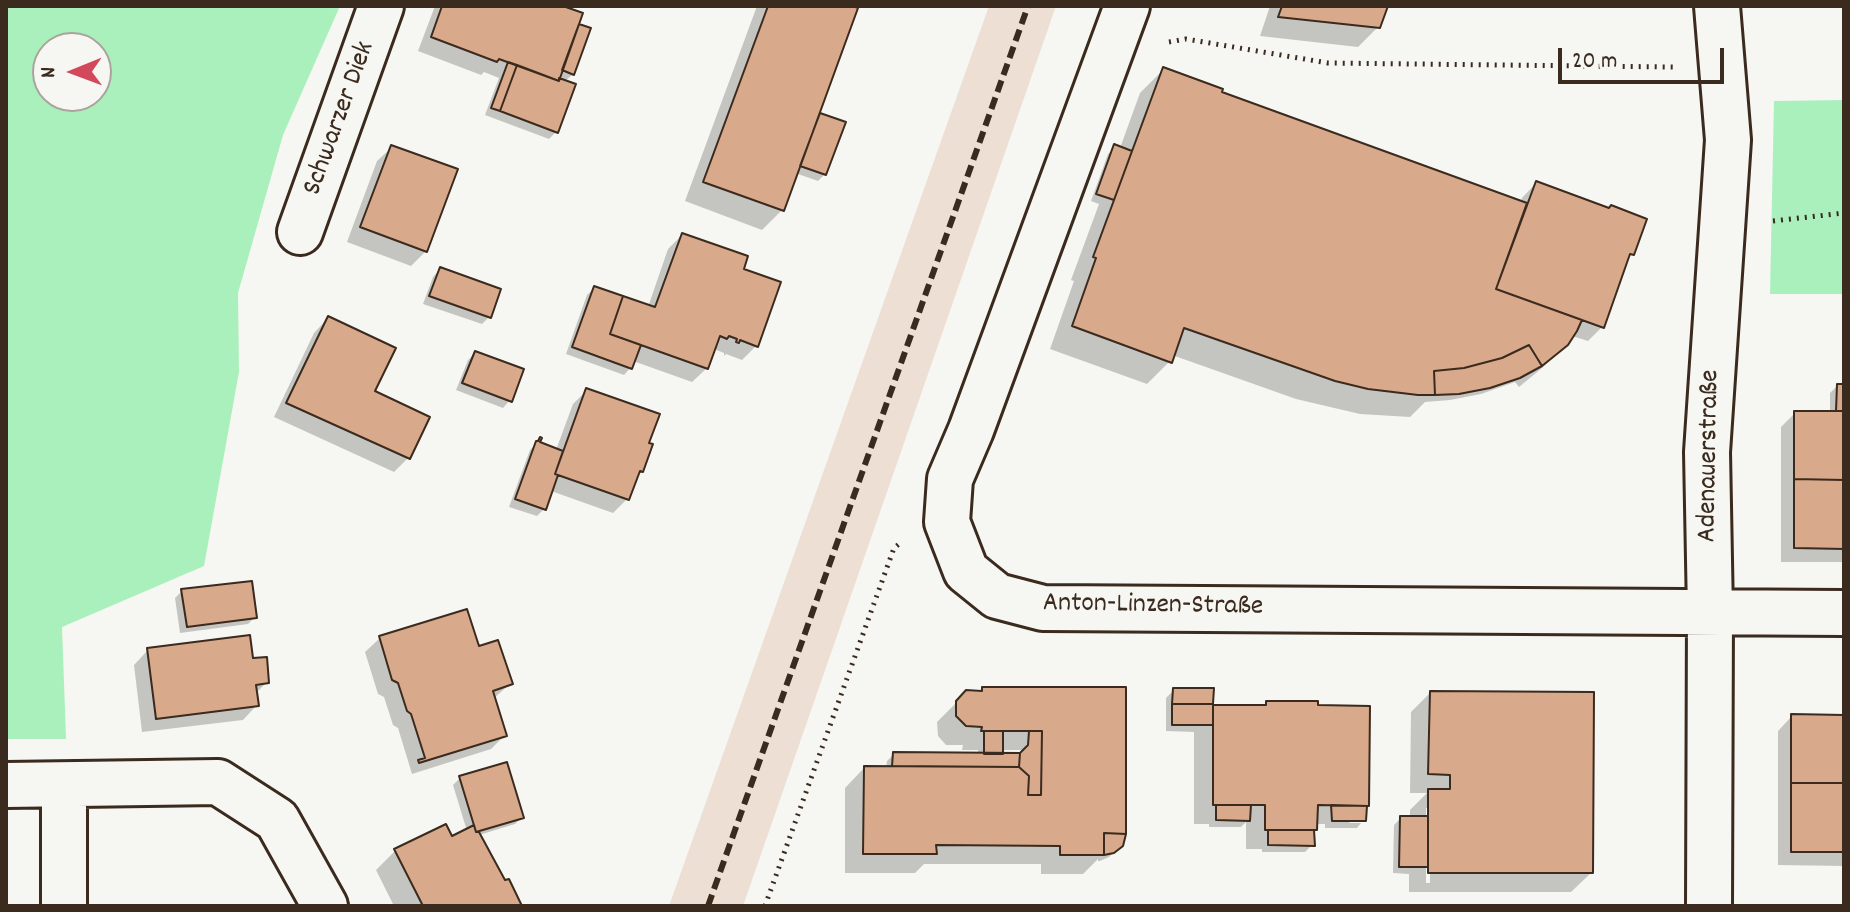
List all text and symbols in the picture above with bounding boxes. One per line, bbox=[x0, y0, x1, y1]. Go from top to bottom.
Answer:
north arrow bbox=[32, 32, 112, 112]
scale bar bbox=[1562, 32, 1728, 82]
street label: Schwarzer Diek bbox=[298, 38, 384, 200]
text: 20 m bbox=[1572, 45, 1618, 79]
text: N bbox=[34, 67, 65, 78]
street label: Adenauerstraße bbox=[1693, 369, 1729, 543]
street label: Anton-Linzen-Straße bbox=[1043, 588, 1263, 626]

